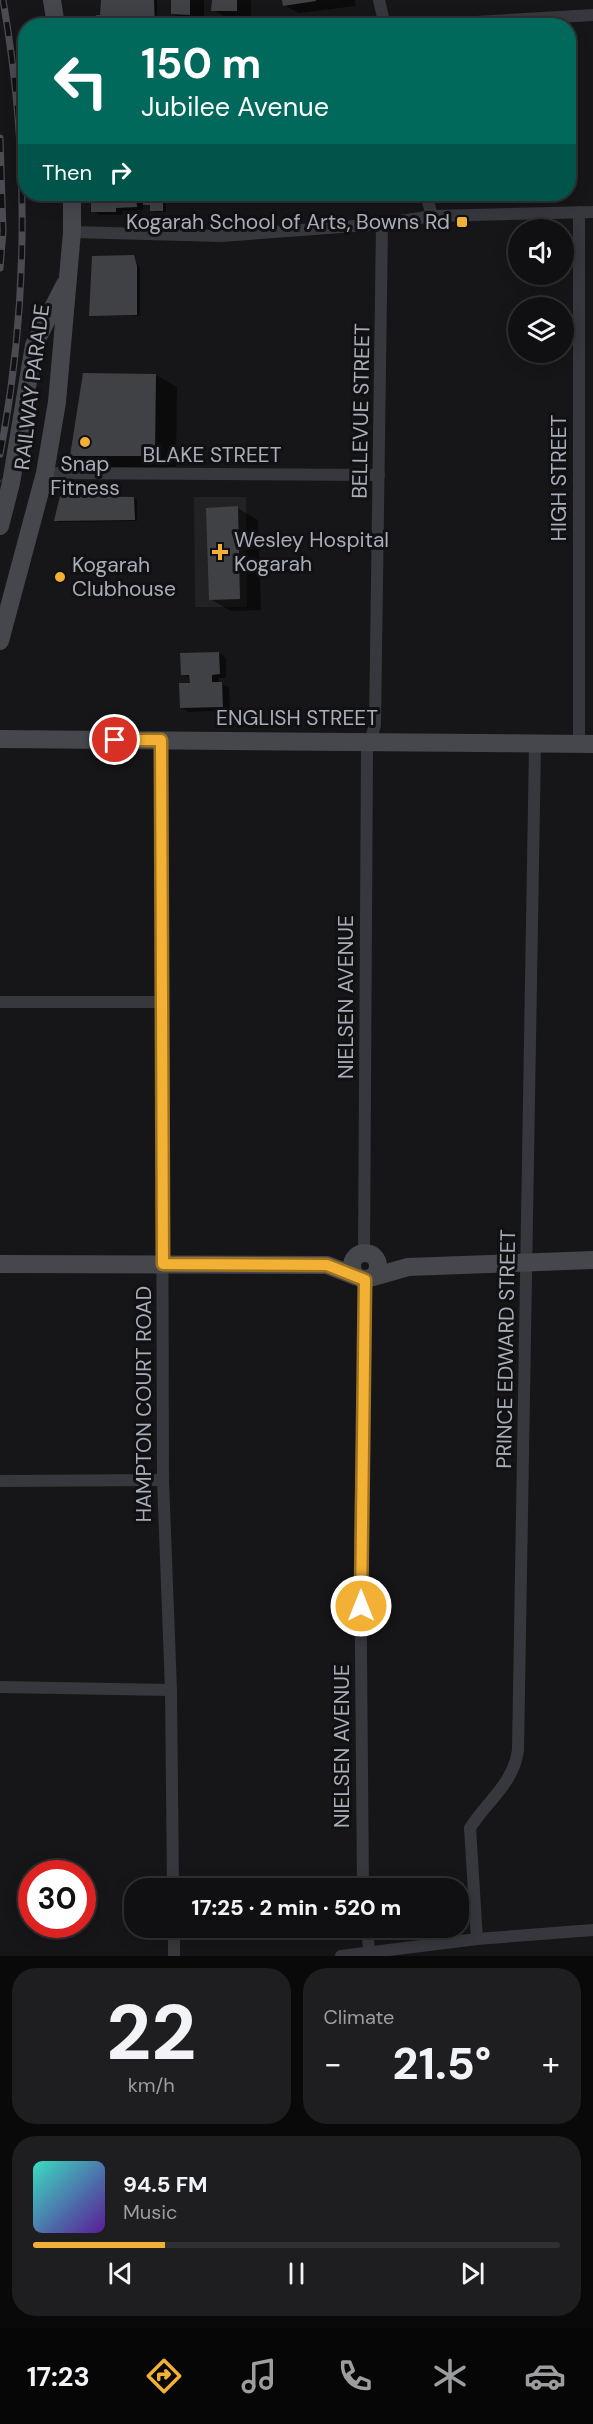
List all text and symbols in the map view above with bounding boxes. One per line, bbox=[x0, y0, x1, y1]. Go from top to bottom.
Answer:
text: 150 m bbox=[141, 36, 261, 91]
icon: left bbox=[42, 42, 120, 120]
text: Jubilee Avenue bbox=[141, 89, 329, 124]
icon: right bbox=[104, 156, 137, 189]
text: Then bbox=[42, 158, 92, 187]
place label: Kogarah School of Arts, Bowns Rd bbox=[126, 208, 450, 236]
marker: Kogarah School of Arts, Bowns Rd bbox=[455, 215, 469, 229]
map controls bbox=[508, 219, 574, 363]
button: sound bbox=[508, 219, 574, 285]
button: layers bbox=[508, 297, 574, 363]
street label: RAILWAY PARADE bbox=[8, 302, 56, 472]
street label: BELLEVUE STREET bbox=[345, 323, 377, 499]
street label: HIGH STREET bbox=[545, 414, 573, 541]
marker: Snap Fitness bbox=[78, 435, 92, 449]
street label: BLAKE STREET bbox=[143, 441, 282, 469]
place label: Snap Fitness bbox=[50, 450, 120, 502]
place label: Wesley Hospital Kogarah bbox=[234, 526, 389, 578]
marker: Wesley Hospital Kogarah bbox=[211, 543, 229, 561]
place label: Kogarah Clubhouse bbox=[72, 551, 176, 603]
marker: Kogarah Clubhouse bbox=[53, 570, 67, 584]
street label: ENGLISH STREET bbox=[216, 704, 378, 732]
pin bbox=[89, 714, 140, 765]
icon: arrive bbox=[98, 723, 131, 756]
street label: NIELSEN AVENUE bbox=[332, 915, 360, 1079]
street label: PRINCE EDWARD STREET bbox=[490, 1229, 522, 1469]
street label: HAMPTON COURT ROAD bbox=[130, 1286, 158, 1522]
position arrow bbox=[329, 1574, 393, 1638]
street label: NIELSEN AVENUE bbox=[328, 1664, 356, 1828]
speed limit sign: 30 bbox=[18, 1860, 96, 1938]
text: 17:25 · 2 min · 520 m bbox=[192, 1893, 401, 1922]
text: 22 bbox=[106, 1982, 196, 2083]
text: Climate bbox=[324, 2004, 394, 2030]
text: 21.5° bbox=[392, 2034, 491, 2093]
text: − bbox=[324, 2042, 342, 2085]
text: + bbox=[542, 2042, 560, 2085]
text: km/h bbox=[128, 2072, 175, 2098]
text: 94.5 FM bbox=[123, 2170, 207, 2199]
text: Music bbox=[123, 2199, 178, 2225]
icon: previous bbox=[104, 2257, 137, 2290]
icon: pause bbox=[280, 2257, 313, 2290]
icon: next bbox=[456, 2257, 489, 2290]
icon: directions bbox=[143, 2355, 185, 2397]
icon: music bbox=[238, 2355, 280, 2397]
icon: phone bbox=[334, 2355, 376, 2397]
icon: climate bbox=[429, 2355, 471, 2397]
icon: car bbox=[524, 2355, 566, 2397]
text: 17:23 bbox=[27, 2359, 90, 2394]

